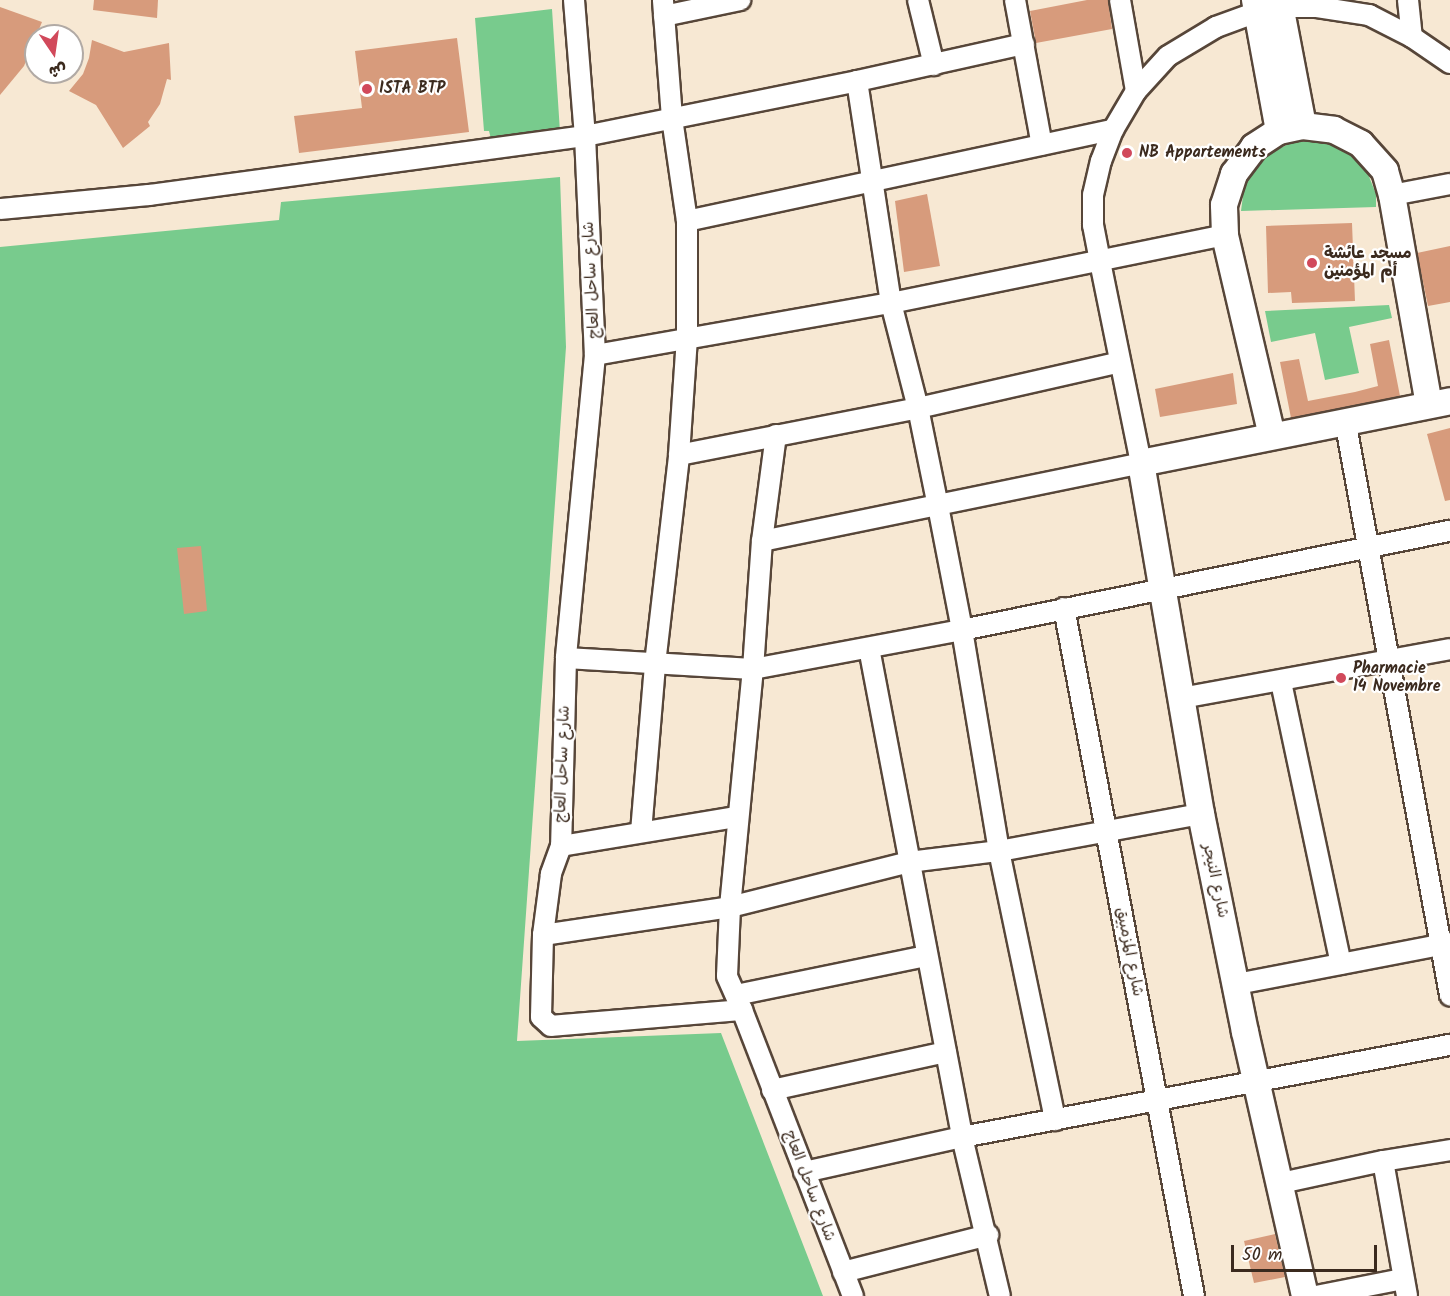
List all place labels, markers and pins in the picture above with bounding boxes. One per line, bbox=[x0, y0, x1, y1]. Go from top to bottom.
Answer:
place label: ISTA BTP bbox=[379, 79, 445, 99]
marker: ISTA BTP bbox=[360, 82, 374, 96]
place label: NB Appartements bbox=[1139, 143, 1266, 163]
marker: NB Appartements bbox=[1120, 146, 1134, 160]
place label: مسجد عائشة أم المؤمنين bbox=[1324, 244, 1412, 282]
marker: مسجد عائشة أم المؤمنين bbox=[1305, 256, 1319, 270]
place label: Pharmacie 14 Novembre bbox=[1353, 659, 1440, 697]
marker: Pharmacie 14 Novembre bbox=[1334, 671, 1348, 685]

